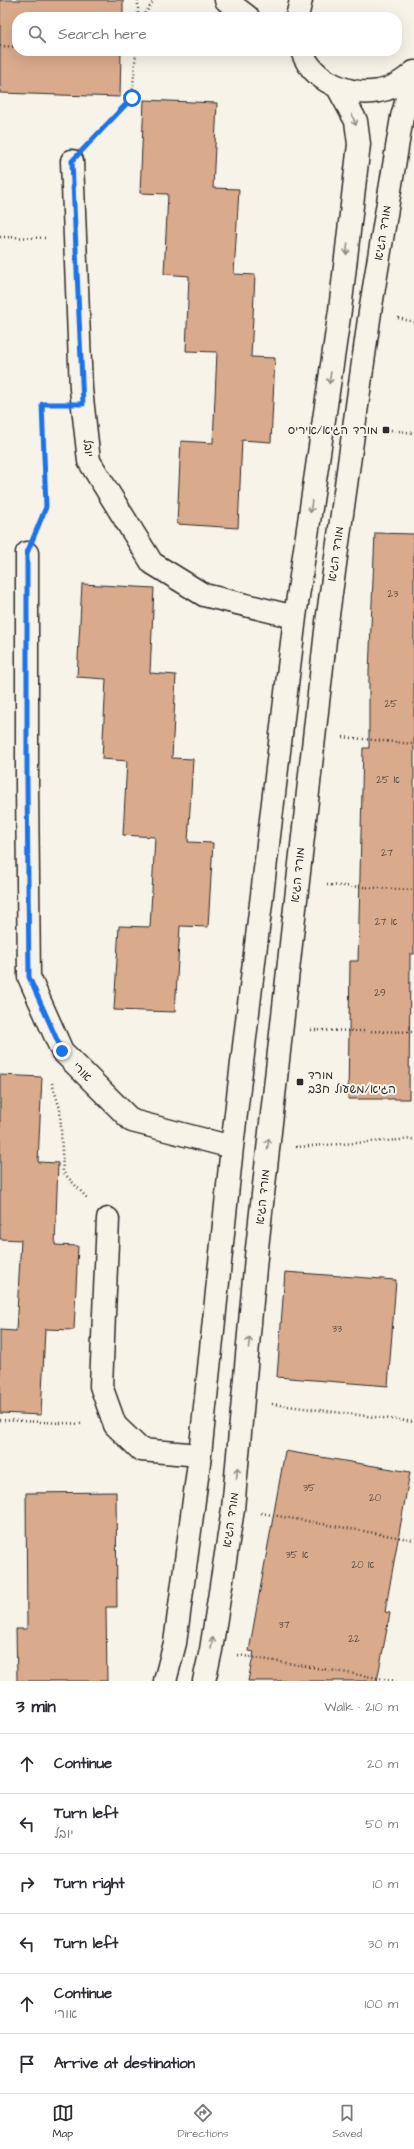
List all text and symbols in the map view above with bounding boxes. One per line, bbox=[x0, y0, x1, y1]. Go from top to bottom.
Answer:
search box bbox=[12, 12, 402, 56]
icon: search bbox=[26, 23, 48, 45]
text: Search here bbox=[58, 24, 147, 45]
route start bbox=[123, 89, 141, 107]
one-way arrow bbox=[351, 114, 358, 127]
street label: מורד הגיא bbox=[370, 204, 396, 262]
one-way arrow bbox=[343, 242, 351, 255]
one-way arrow bbox=[326, 371, 334, 384]
place label: מורד הגיא/איריס bbox=[288, 422, 378, 439]
marker: מורד הגיא/איריס bbox=[381, 425, 391, 435]
street label: יובל bbox=[78, 438, 98, 458]
one-way arrow bbox=[307, 500, 315, 513]
street label: מורד הגיא bbox=[324, 525, 348, 583]
house number: 23 bbox=[388, 587, 398, 601]
house number: 25 bbox=[385, 697, 397, 711]
house number: 25 א bbox=[376, 773, 400, 787]
street label: מורד הגיא bbox=[287, 846, 309, 904]
house number: 27 bbox=[381, 846, 393, 860]
house number: 27 א bbox=[375, 915, 398, 929]
house number: 29 bbox=[374, 986, 386, 1000]
route end bbox=[53, 1042, 71, 1060]
street label: אורי bbox=[68, 1058, 96, 1086]
place label: מורד הגיא/משעול חצב bbox=[308, 1067, 396, 1098]
marker: מורד הגיא/משעול חצב bbox=[295, 1077, 305, 1087]
one-way arrow bbox=[265, 1138, 272, 1151]
street label: מורד הגיא bbox=[252, 1168, 274, 1226]
house number: 33 bbox=[332, 1322, 342, 1336]
one-way arrow bbox=[245, 1337, 252, 1350]
one-way arrow bbox=[233, 1467, 240, 1480]
house number: 35 bbox=[303, 1481, 315, 1495]
street label: מורד הגיא bbox=[219, 1491, 243, 1549]
house number: 20 bbox=[369, 1491, 381, 1505]
house number: 35 א bbox=[286, 1548, 309, 1562]
house number: 20 א bbox=[352, 1558, 375, 1572]
house number: 37 bbox=[278, 1618, 290, 1632]
house number: 22 bbox=[348, 1632, 360, 1646]
one-way arrow bbox=[208, 1637, 216, 1650]
text: 3 min bbox=[16, 1695, 56, 1719]
text: Walk · 210 m bbox=[324, 1698, 398, 1716]
icon: ahead bbox=[16, 1753, 38, 1775]
text: Continue bbox=[54, 1753, 112, 1774]
text: 20 m bbox=[367, 1755, 398, 1773]
text: Turn left bbox=[54, 1803, 118, 1824]
icon: left bbox=[16, 1813, 38, 1835]
text: 50 m bbox=[365, 1815, 398, 1833]
text: יובל bbox=[54, 1825, 73, 1843]
icon: right bbox=[16, 1873, 38, 1895]
text: Turn right bbox=[54, 1873, 125, 1894]
text: 10 m bbox=[373, 1875, 398, 1893]
icon: left bbox=[16, 1933, 38, 1955]
text: Turn left bbox=[54, 1933, 118, 1954]
text: 30 m bbox=[368, 1935, 398, 1953]
text: Continue bbox=[54, 1983, 112, 2004]
icon: ahead bbox=[16, 1993, 38, 2015]
text: 100 m bbox=[365, 1995, 398, 2013]
text: אורי bbox=[54, 2005, 77, 2023]
icon: arrive bbox=[16, 2053, 38, 2075]
text: Arrive at destination bbox=[54, 2053, 195, 2074]
tab: Map bbox=[52, 2102, 74, 2141]
tab: Directions bbox=[177, 2102, 229, 2141]
tab: Saved bbox=[332, 2102, 362, 2141]

